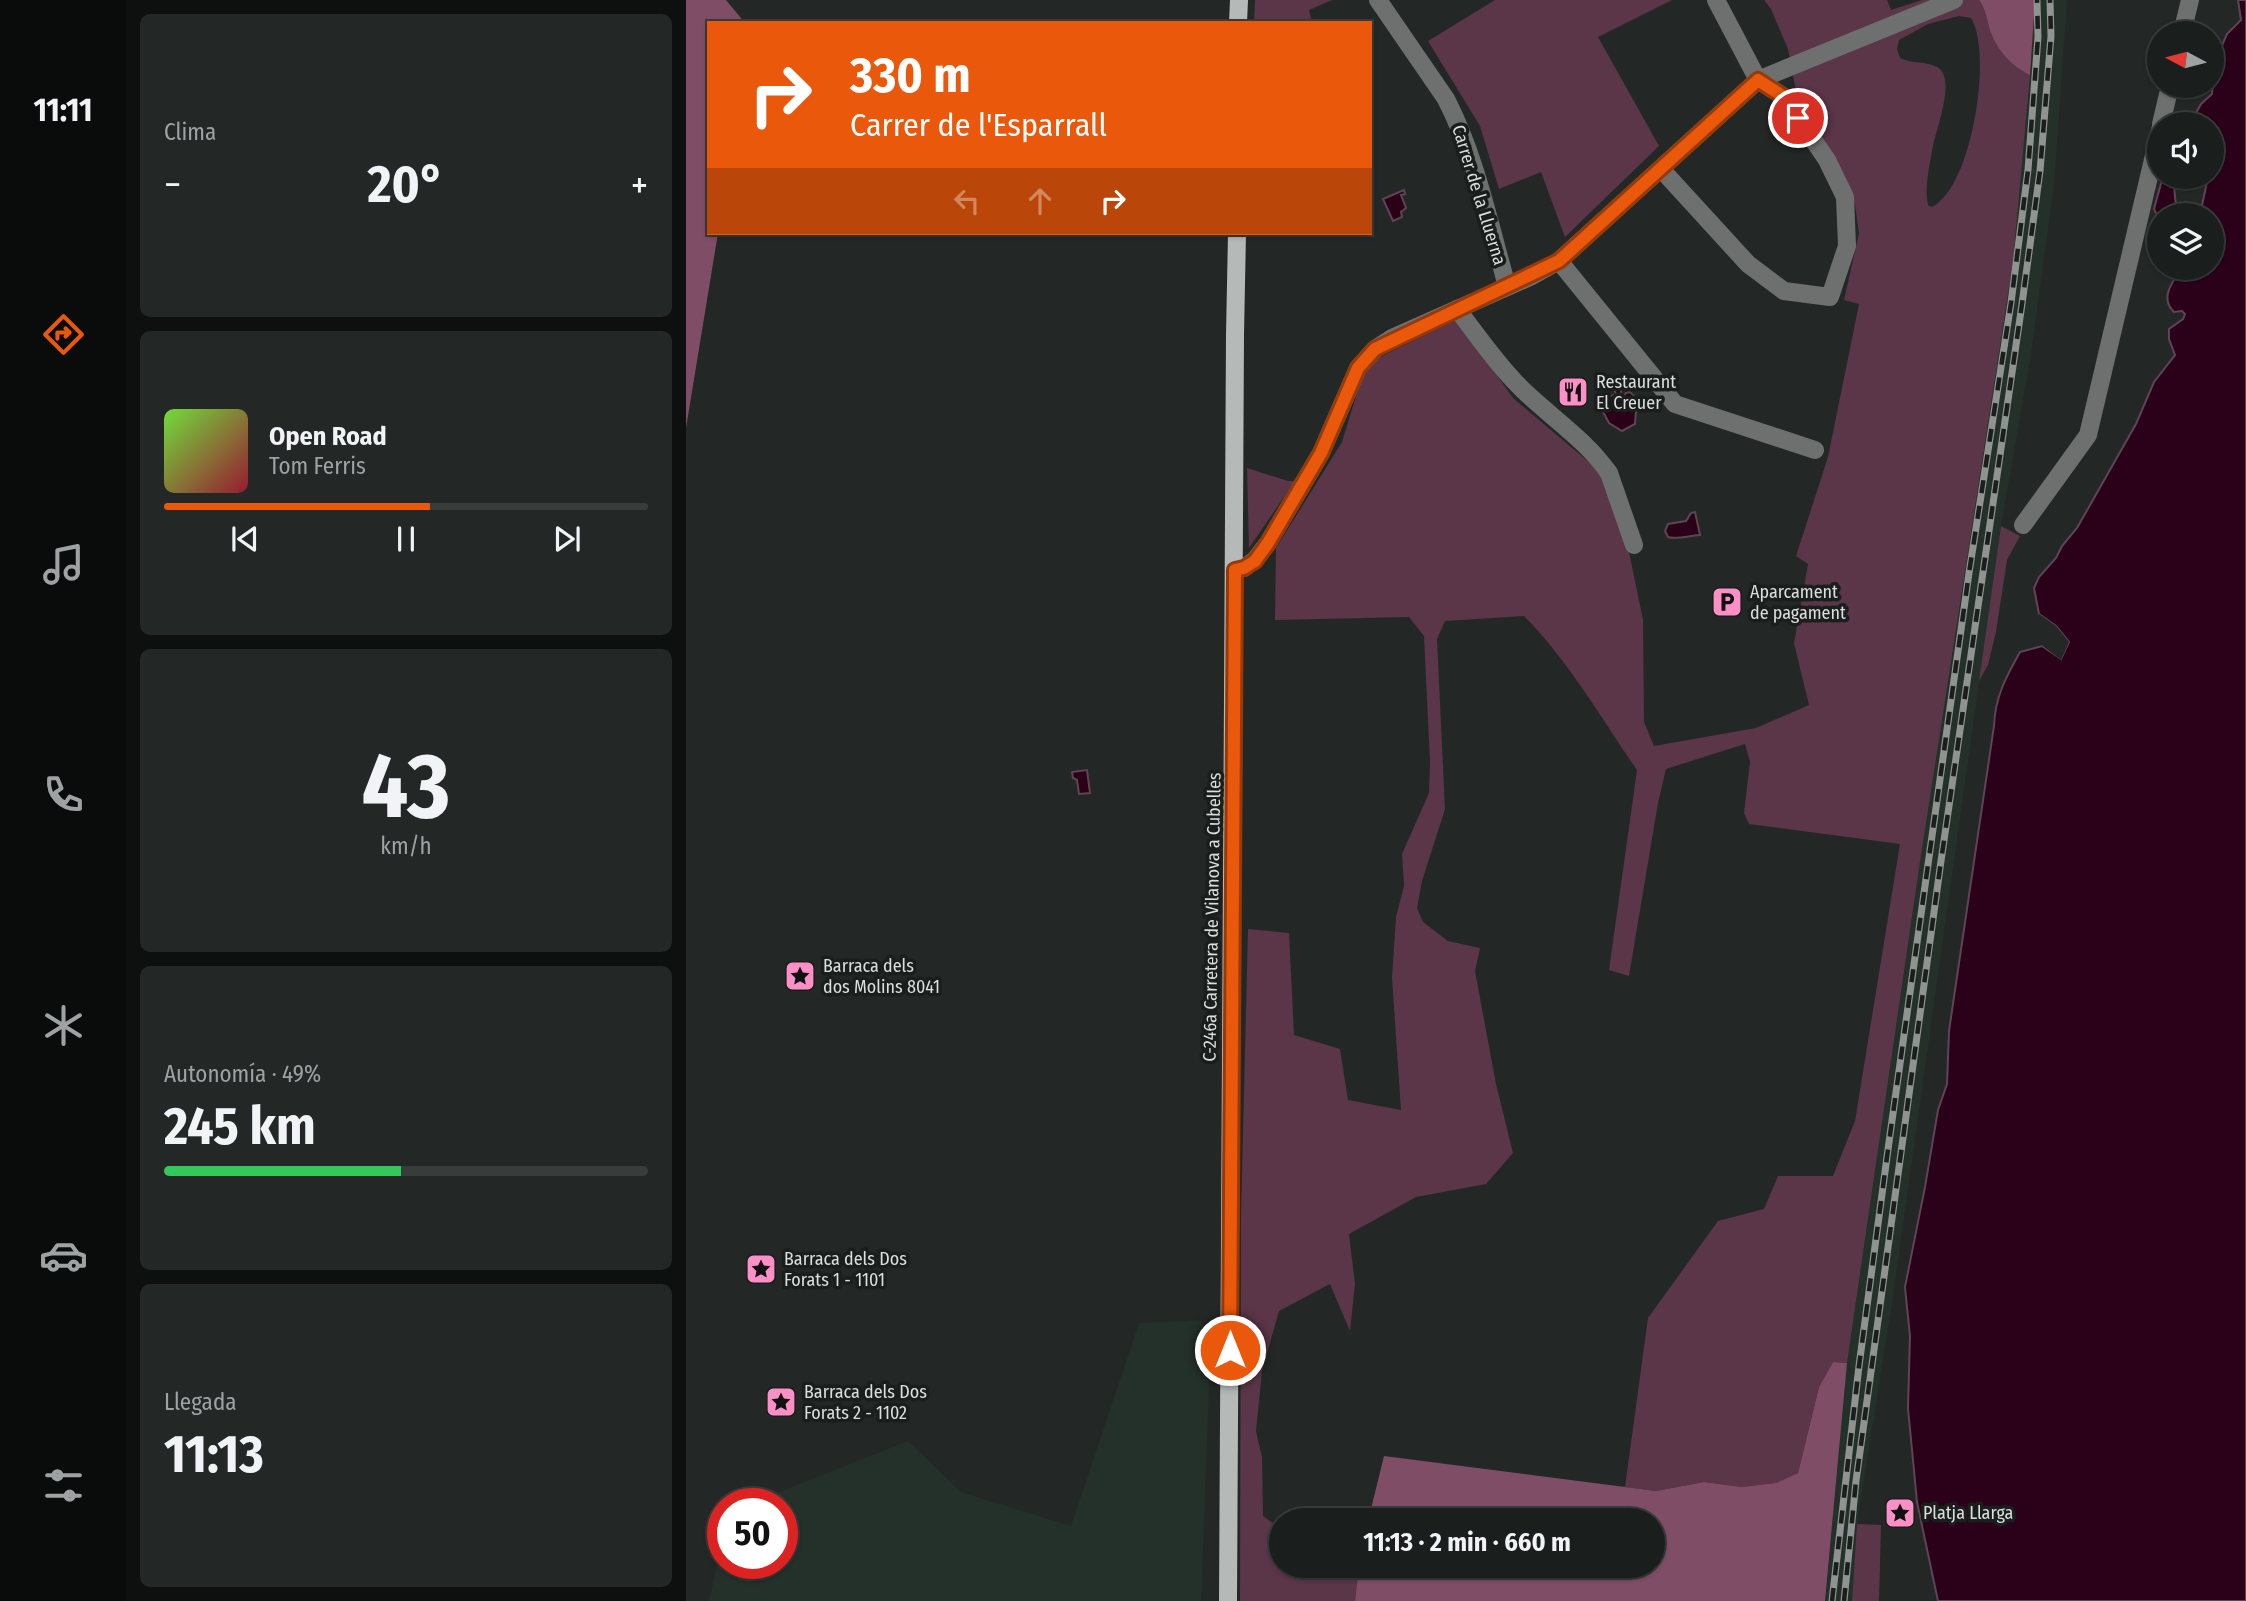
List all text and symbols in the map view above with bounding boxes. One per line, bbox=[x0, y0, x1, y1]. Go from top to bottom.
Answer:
north arrow bbox=[2147, 21, 2224, 98]
map controls bbox=[2147, 21, 2224, 280]
text: 330 m bbox=[850, 46, 971, 105]
icon: right bbox=[735, 49, 826, 140]
pin bbox=[1768, 88, 1828, 148]
text: 11:11 bbox=[33, 91, 93, 129]
icon: arrive bbox=[1779, 99, 1817, 137]
text: Carrer de l'Esparrall bbox=[850, 106, 1107, 144]
button: sound bbox=[2147, 112, 2224, 189]
text: Clima bbox=[164, 118, 216, 146]
street label: Carrer de la Lluerna bbox=[1447, 122, 1511, 268]
text: 20° bbox=[368, 153, 444, 216]
text: − bbox=[164, 162, 181, 208]
text: + bbox=[631, 162, 648, 208]
icon: left bbox=[948, 182, 986, 220]
icon: ahead bbox=[1021, 182, 1059, 220]
icon: right bbox=[1094, 182, 1132, 220]
button: layers bbox=[2147, 203, 2224, 280]
icon: directions bbox=[39, 310, 88, 359]
place label: Restaurant El Creuer bbox=[1596, 371, 1676, 414]
restaurant icon: Restaurant El Creuer bbox=[1556, 375, 1590, 409]
text: Open Road bbox=[269, 421, 387, 452]
text: Tom Ferris bbox=[269, 452, 366, 480]
icon: previous bbox=[226, 520, 264, 558]
icon: pause bbox=[387, 520, 425, 558]
icon: next bbox=[548, 520, 586, 558]
icon: music bbox=[39, 540, 88, 589]
place label: Aparcament de pagament bbox=[1750, 581, 1846, 624]
parking icon: Aparcament de pagament bbox=[1710, 585, 1744, 619]
text: 43 bbox=[362, 732, 450, 841]
icon: phone bbox=[39, 770, 88, 819]
street label: C-246a Carretera de Vilanova a Cubelles bbox=[1198, 772, 1226, 1062]
text: km/h bbox=[380, 832, 432, 860]
place label: Barraca dels dos Molins 8041 bbox=[823, 955, 940, 998]
place icon: Barraca dels dos Molins 8041 bbox=[783, 959, 817, 993]
icon: climate bbox=[39, 1001, 88, 1050]
text: Autonomía · 49% bbox=[164, 1060, 321, 1088]
text: 245 km bbox=[164, 1095, 316, 1158]
icon: car bbox=[39, 1231, 88, 1280]
place label: Barraca dels Dos Forats 1 - 1101 bbox=[784, 1248, 907, 1291]
place icon: Barraca dels Dos Forats 1 - 1101 bbox=[744, 1252, 778, 1286]
position arrow bbox=[1193, 1313, 1267, 1387]
place label: Barraca dels Dos Forats 2 - 1102 bbox=[804, 1381, 927, 1424]
place icon: Barraca dels Dos Forats 2 - 1102 bbox=[764, 1385, 798, 1419]
text: Llegada bbox=[164, 1388, 236, 1416]
text: 11:13 bbox=[164, 1423, 264, 1486]
icon: filters bbox=[39, 1461, 88, 1510]
speed limit sign: 50 bbox=[707, 1488, 798, 1579]
place icon: Platja Llarga bbox=[1883, 1496, 1917, 1530]
place label: Platja Llarga bbox=[1923, 1502, 2014, 1524]
text: 11:13 · 2 min · 660 m bbox=[1363, 1527, 1571, 1558]

